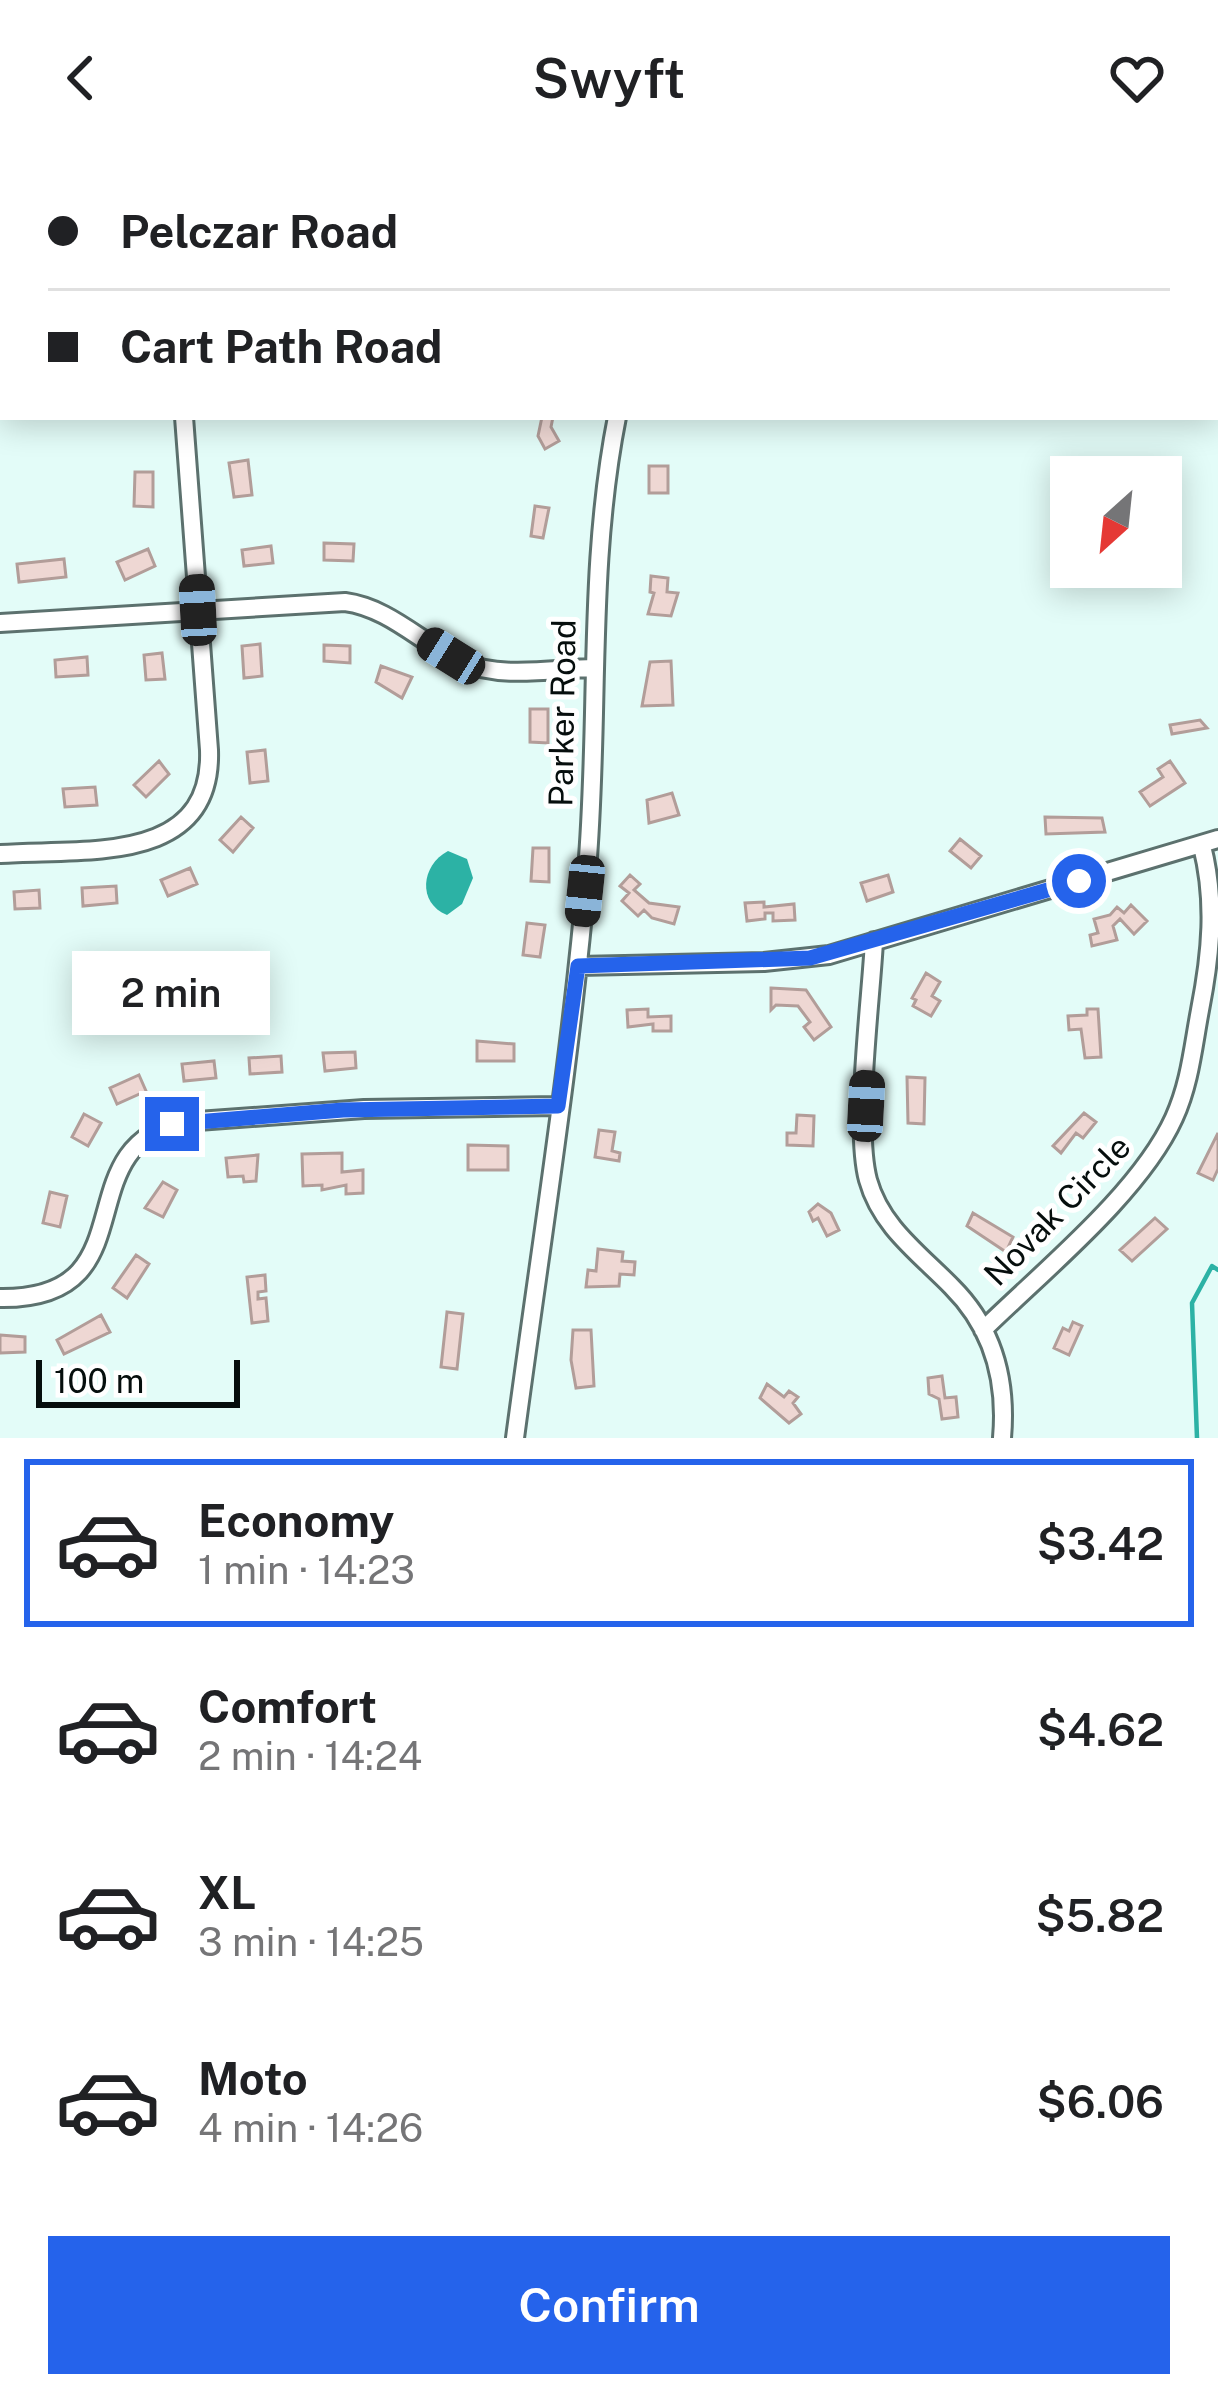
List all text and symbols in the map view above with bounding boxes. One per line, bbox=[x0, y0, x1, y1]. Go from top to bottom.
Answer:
icon: back bbox=[48, 45, 114, 111]
icon: heart bbox=[1104, 45, 1170, 111]
text: Swyft bbox=[533, 47, 685, 110]
text: Pelczar Road bbox=[120, 205, 398, 258]
text: Cart Path Road bbox=[120, 320, 443, 373]
north arrow bbox=[1050, 456, 1182, 588]
map controls bbox=[1050, 456, 1182, 588]
car bbox=[178, 573, 218, 647]
street label: Parker Road bbox=[541, 619, 583, 807]
car bbox=[411, 622, 491, 690]
car bbox=[563, 853, 607, 929]
route start bbox=[1052, 854, 1106, 908]
callout: 2 min bbox=[73, 950, 271, 1034]
text: 2 min bbox=[121, 970, 221, 1016]
car bbox=[846, 1069, 886, 1143]
route end bbox=[145, 1097, 199, 1151]
street label: Novak Circle bbox=[976, 1127, 1138, 1293]
scale bar bbox=[36, 1354, 240, 1407]
text: 100 m bbox=[54, 1362, 144, 1400]
icon: car bbox=[54, 1489, 162, 1597]
text: Economy bbox=[198, 1494, 394, 1547]
text: $3.42 bbox=[1037, 1517, 1164, 1570]
text: 1 min · 14:23 bbox=[198, 1547, 415, 1593]
icon: car bbox=[54, 1675, 162, 1783]
text: Comfort bbox=[198, 1680, 377, 1733]
text: $4.62 bbox=[1037, 1703, 1164, 1756]
text: 2 min · 14:24 bbox=[198, 1733, 422, 1779]
icon: car bbox=[54, 1861, 162, 1969]
text: XL bbox=[198, 1866, 256, 1919]
text: $5.82 bbox=[1035, 1889, 1164, 1942]
text: 3 min · 14:25 bbox=[198, 1919, 424, 1965]
icon: car bbox=[54, 2047, 162, 2155]
text: Moto bbox=[198, 2052, 308, 2105]
text: $6.06 bbox=[1037, 2075, 1164, 2128]
text: 4 min · 14:26 bbox=[198, 2105, 423, 2151]
button: Confirm bbox=[48, 2236, 1170, 2374]

